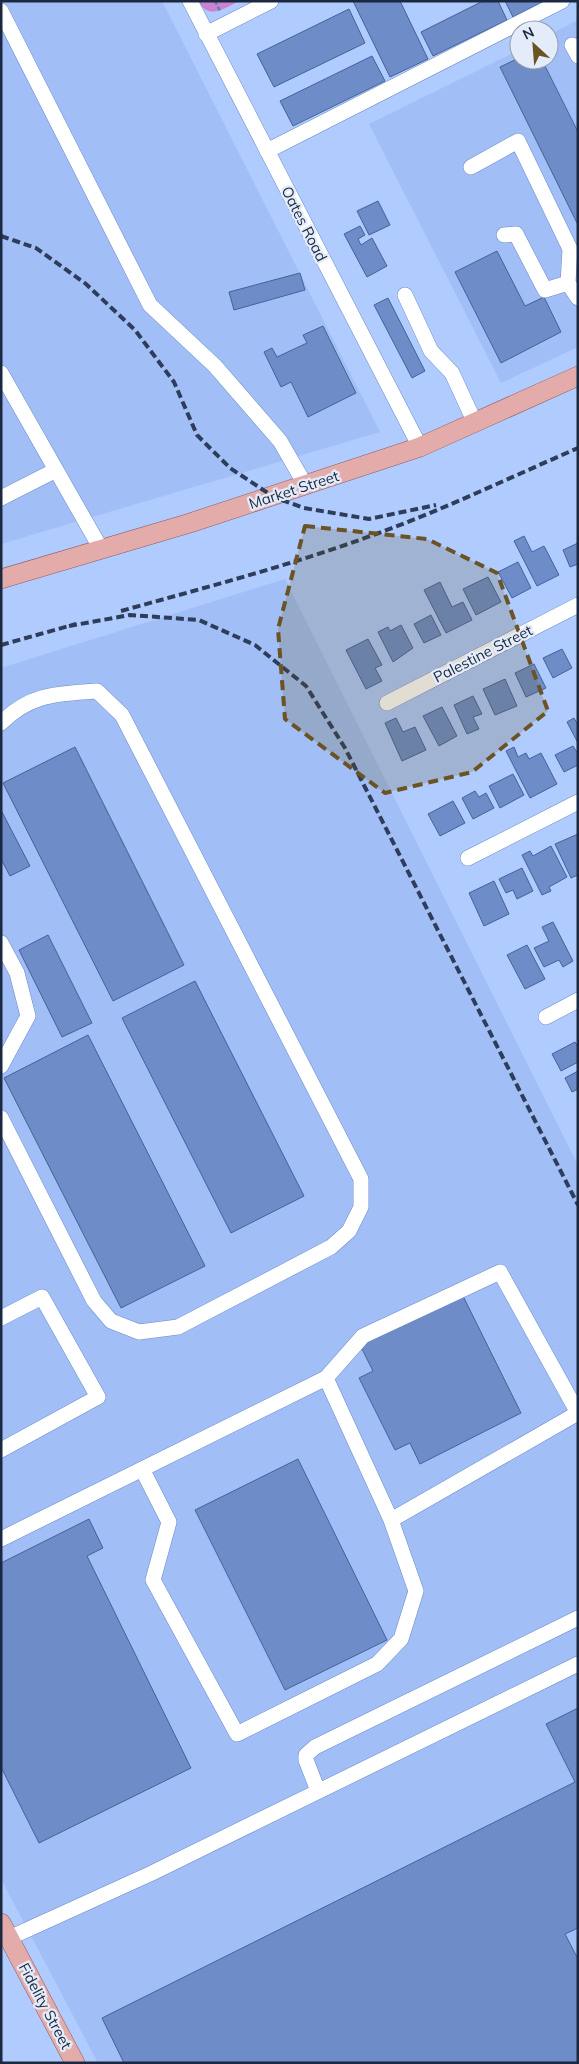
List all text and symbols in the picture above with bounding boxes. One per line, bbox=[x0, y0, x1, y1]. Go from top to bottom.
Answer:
north arrow bbox=[509, 20, 559, 70]
text: N bbox=[520, 23, 537, 44]
street label: Oates Road bbox=[277, 183, 332, 265]
street label: Market Street bbox=[246, 466, 341, 513]
street label: Palestine Street bbox=[430, 620, 535, 687]
street label: Fidelity Street bbox=[15, 1959, 76, 2052]

